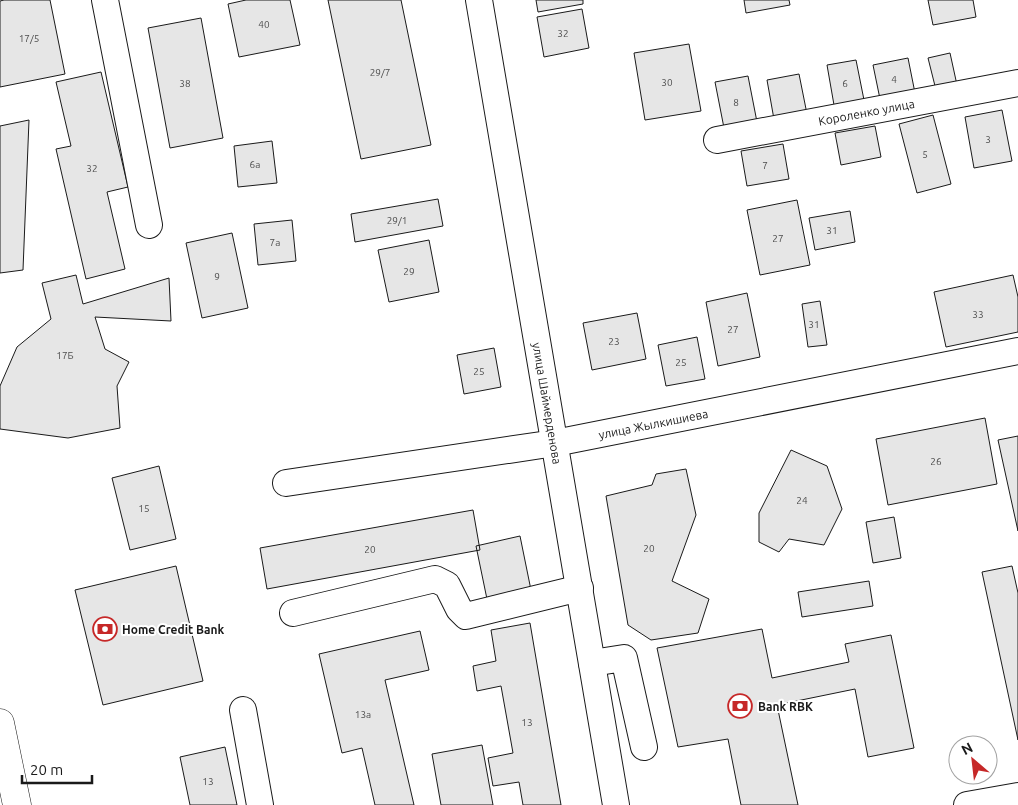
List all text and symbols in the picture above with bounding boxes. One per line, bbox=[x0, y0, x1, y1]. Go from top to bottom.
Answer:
house number: 40 bbox=[258, 19, 270, 30]
house number: 32 bbox=[557, 28, 569, 39]
house number: 17/5 bbox=[19, 33, 39, 44]
house number: 29/7 bbox=[370, 67, 390, 78]
house number: 4 bbox=[891, 74, 897, 85]
house number: 30 bbox=[661, 77, 673, 88]
house number: 38 bbox=[179, 78, 191, 89]
house number: 6 bbox=[842, 78, 848, 89]
street label: Короленко улица bbox=[817, 96, 915, 127]
house number: 8 bbox=[733, 97, 739, 108]
house number: 3 bbox=[985, 134, 991, 145]
house number: 5 bbox=[922, 149, 928, 160]
house number: 6а bbox=[250, 159, 260, 170]
house number: 7 bbox=[762, 160, 768, 171]
house number: 32 bbox=[86, 163, 98, 174]
house number: 29/1 bbox=[387, 215, 407, 226]
house number: 31 bbox=[826, 225, 838, 236]
house number: 27 bbox=[772, 233, 784, 244]
house number: 7а bbox=[270, 237, 280, 248]
house number: 29 bbox=[403, 266, 415, 277]
house number: 9 bbox=[214, 271, 220, 282]
house number: 33 bbox=[972, 309, 984, 320]
house number: 31 bbox=[808, 319, 820, 330]
house number: 27 bbox=[727, 324, 739, 335]
house number: 23 bbox=[608, 336, 620, 347]
street label: улица Шаймерденова bbox=[531, 341, 564, 465]
house number: 17Б bbox=[56, 350, 74, 361]
house number: 25 bbox=[675, 357, 687, 368]
house number: 25 bbox=[473, 366, 485, 377]
street label: улица Жылкишиева bbox=[597, 406, 709, 441]
house number: 26 bbox=[930, 456, 942, 467]
house number: 24 bbox=[796, 495, 808, 506]
house number: 15 bbox=[138, 503, 150, 514]
house number: 20 bbox=[643, 543, 655, 554]
house number: 20 bbox=[364, 544, 376, 555]
bank icon: Home Credit Bank bbox=[92, 616, 118, 642]
place label: Home Credit Bank bbox=[122, 623, 224, 636]
bank icon: Bank RBK bbox=[727, 693, 753, 719]
place label: Bank RBK bbox=[758, 700, 813, 713]
house number: 13а bbox=[355, 709, 371, 720]
house number: 13 bbox=[521, 717, 533, 728]
north arrow bbox=[948, 735, 998, 785]
text: N bbox=[959, 739, 975, 758]
scale bar bbox=[22, 752, 92, 784]
text: 20 m bbox=[30, 761, 63, 778]
house number: 13 bbox=[202, 776, 214, 787]

